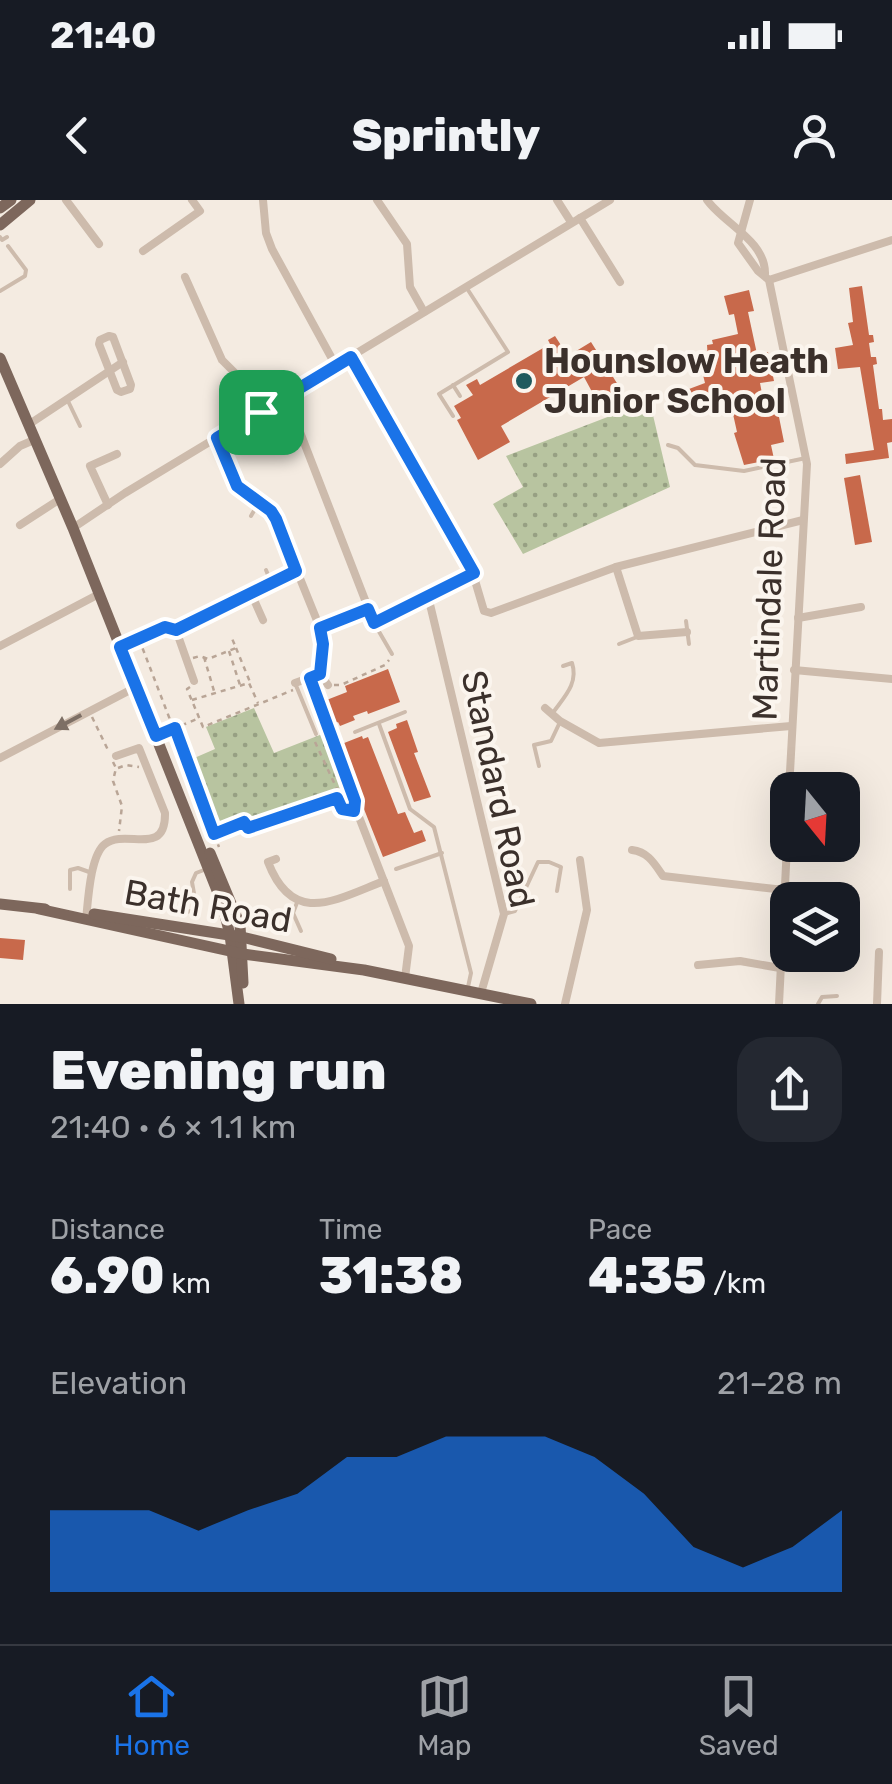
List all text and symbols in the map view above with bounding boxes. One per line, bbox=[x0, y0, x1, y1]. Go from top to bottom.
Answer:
text: 21:40 bbox=[50, 12, 156, 58]
icon: back bbox=[50, 108, 105, 163]
icon: person bbox=[787, 108, 842, 163]
text: Sprintly bbox=[352, 109, 540, 162]
place label: Hounslow Heath Junior School bbox=[544, 340, 829, 422]
pin bbox=[219, 370, 304, 455]
marker: Hounslow Heath Junior School bbox=[513, 370, 535, 392]
icon: arrive bbox=[234, 385, 289, 440]
street label: Martindale Road bbox=[743, 457, 795, 721]
street label: Standard Road bbox=[452, 667, 544, 911]
one-way arrow bbox=[53, 713, 82, 730]
north arrow bbox=[770, 772, 860, 862]
map controls bbox=[770, 772, 860, 972]
street label: Bath Road bbox=[121, 871, 295, 941]
button: layers bbox=[770, 882, 860, 972]
button: share bbox=[737, 1037, 842, 1142]
text: Evening run bbox=[50, 1038, 387, 1103]
text: 21:40 · 6 × 1.1 km bbox=[50, 1108, 296, 1146]
text: Distance bbox=[50, 1213, 165, 1246]
text: Time bbox=[319, 1213, 382, 1246]
text: Pace bbox=[588, 1213, 652, 1246]
text: 6.90 bbox=[50, 1246, 165, 1306]
text: 31:38 bbox=[319, 1246, 463, 1306]
text: 4:35 bbox=[588, 1246, 706, 1306]
text: km bbox=[165, 1267, 211, 1300]
text: /km bbox=[706, 1267, 766, 1300]
text: Elevation bbox=[50, 1364, 187, 1402]
text: 21–28 m bbox=[717, 1364, 842, 1402]
tab: Home bbox=[113, 1669, 190, 1762]
tab: Map bbox=[417, 1669, 472, 1762]
tab: Saved bbox=[699, 1669, 779, 1762]

